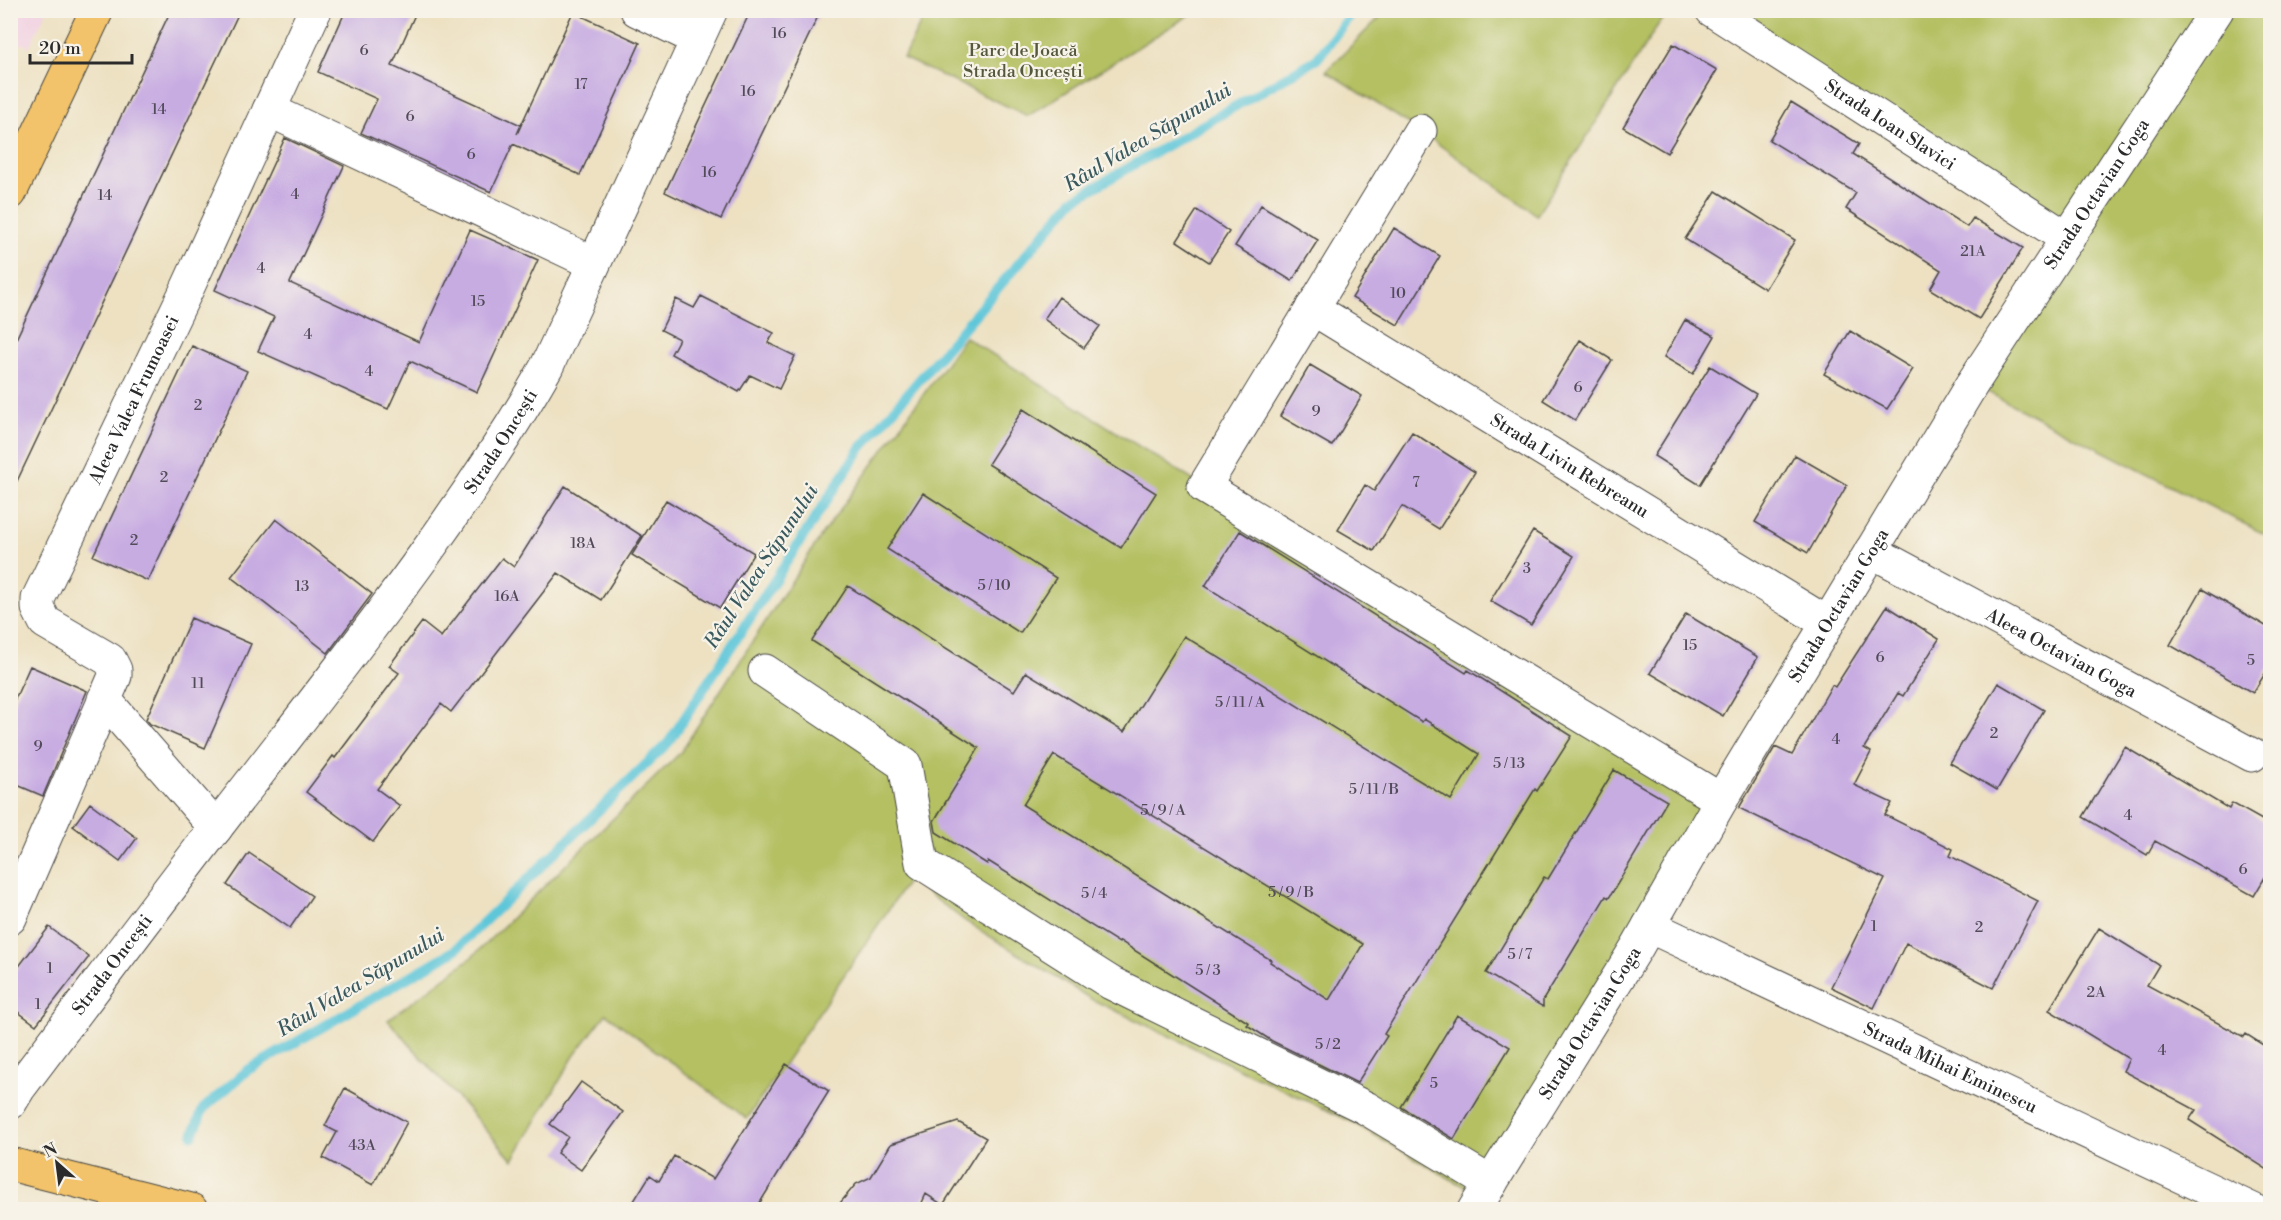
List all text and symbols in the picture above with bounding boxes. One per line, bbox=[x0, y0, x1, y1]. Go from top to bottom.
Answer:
house number: 16 bbox=[771, 24, 787, 43]
scale bar bbox=[30, 27, 132, 65]
text: 20 m bbox=[39, 37, 81, 60]
park label: Parc de Joacă Strada Oncești bbox=[963, 39, 1083, 83]
house number: 6 bbox=[359, 41, 369, 60]
street label: Strada Ioan Slavici bbox=[1820, 74, 1960, 175]
house number: 17 bbox=[574, 75, 588, 94]
water label: Râul Valea Săpunului bbox=[1059, 78, 1237, 198]
house number: 16 bbox=[740, 82, 756, 101]
house number: 14 bbox=[152, 100, 166, 119]
house number: 6 bbox=[405, 107, 415, 126]
street label: Strada Octavian Goga bbox=[2039, 113, 2155, 274]
house number: 6 bbox=[466, 145, 476, 164]
house number: 16 bbox=[701, 163, 717, 182]
house number: 4 bbox=[291, 185, 300, 204]
house number: 14 bbox=[98, 186, 112, 205]
house number: 21A bbox=[1960, 242, 1986, 261]
house number: 4 bbox=[257, 259, 266, 278]
house number: 10 bbox=[1390, 284, 1406, 303]
house number: 15 bbox=[471, 292, 485, 311]
street label: Aleea Valea Frumoasei bbox=[83, 312, 184, 489]
house number: 4 bbox=[304, 325, 313, 344]
house number: 4 bbox=[365, 362, 374, 381]
house number: 6 bbox=[1573, 378, 1583, 397]
street label: Strada Oncești bbox=[459, 385, 543, 498]
house number: 2 bbox=[194, 396, 202, 415]
house number: 9 bbox=[1311, 402, 1321, 421]
street label: Strada Liviu Rebreanu bbox=[1486, 408, 1654, 523]
house number: 2 bbox=[160, 468, 168, 487]
house number: 7 bbox=[1412, 473, 1420, 492]
water label: Râul Valea Săpunului bbox=[699, 479, 825, 655]
street label: Strada Octavian Goga bbox=[1783, 523, 1894, 687]
house number: 2 bbox=[130, 531, 138, 550]
house number: 18A bbox=[570, 534, 597, 553]
house number: 3 bbox=[1523, 559, 1531, 578]
house number: 5 / 10 bbox=[977, 576, 1011, 595]
house number: 13 bbox=[295, 577, 309, 596]
house number: 16A bbox=[494, 587, 520, 606]
street label: Aleea Octavian Goga bbox=[1981, 603, 2142, 703]
house number: 15 bbox=[1683, 636, 1697, 655]
house number: 6 bbox=[1875, 648, 1885, 667]
house number: 5 bbox=[2247, 651, 2255, 670]
house number: 11 bbox=[191, 674, 205, 693]
house number: 5 / 11 / A bbox=[1215, 693, 1266, 712]
house number: 2 bbox=[1990, 724, 1998, 743]
house number: 4 bbox=[1832, 730, 1841, 749]
house number: 9 bbox=[33, 737, 43, 756]
house number: 5 / 13 bbox=[1493, 754, 1525, 773]
house number: 5 / 11 / B bbox=[1349, 780, 1399, 799]
house number: 5 / 9 / A bbox=[1140, 801, 1187, 820]
house number: 4 bbox=[2124, 806, 2133, 825]
house number: 6 bbox=[2238, 860, 2248, 879]
house number: 5 / 9 / B bbox=[1268, 883, 1314, 902]
house number: 5 / 4 bbox=[1081, 884, 1107, 903]
street label: Strada Oncești bbox=[67, 910, 157, 1020]
house number: 1 bbox=[1871, 917, 1878, 936]
house number: 2 bbox=[1975, 918, 1983, 937]
water label: Râul Valea Săpunului bbox=[272, 923, 450, 1043]
street label: Strada Octavian Goga bbox=[1534, 941, 1646, 1104]
house number: 5 / 7 bbox=[1508, 945, 1533, 964]
house number: 1 bbox=[47, 959, 54, 978]
house number: 5 / 3 bbox=[1195, 961, 1221, 980]
house number: 2A bbox=[2087, 983, 2106, 1002]
house number: 1 bbox=[35, 995, 42, 1014]
street label: Strada Mihai Eminescu bbox=[1860, 1017, 2042, 1119]
house number: 5 / 2 bbox=[1315, 1035, 1341, 1054]
house number: 4 bbox=[2158, 1041, 2167, 1060]
house number: 5 bbox=[1430, 1074, 1438, 1093]
north arrow bbox=[27, 1133, 87, 1193]
house number: 43A bbox=[348, 1136, 376, 1155]
text: N bbox=[40, 1139, 61, 1162]

